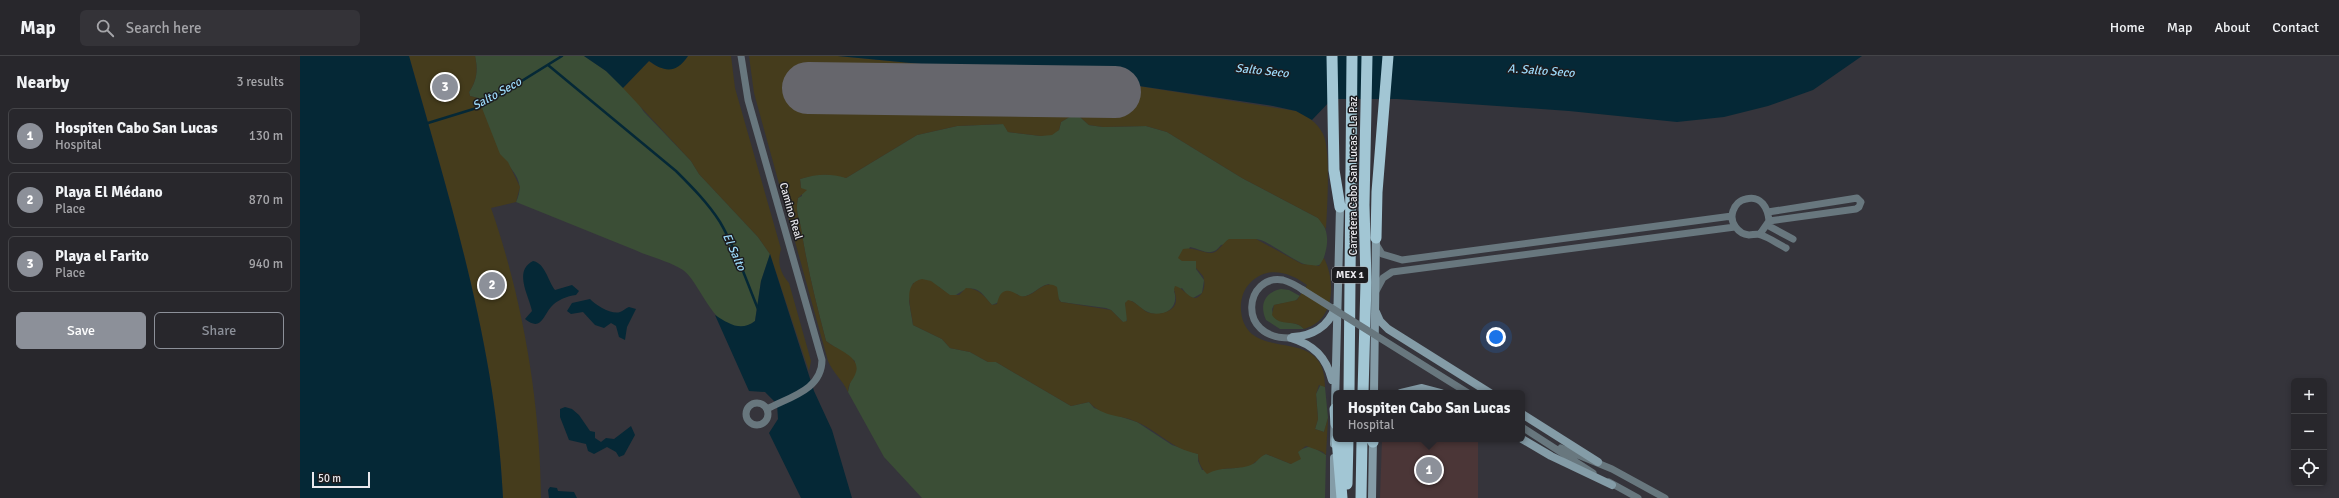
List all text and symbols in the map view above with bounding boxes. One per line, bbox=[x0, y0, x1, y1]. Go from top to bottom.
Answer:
search box bbox=[80, 10, 360, 46]
text: Map bbox=[20, 16, 56, 40]
icon: search bbox=[94, 17, 116, 39]
text: Search here bbox=[126, 19, 201, 37]
text: Home bbox=[2110, 19, 2145, 36]
text: Map bbox=[2167, 19, 2192, 36]
text: About bbox=[2214, 19, 2250, 36]
text: Contact bbox=[2272, 19, 2319, 36]
water label: Salto Seco bbox=[1235, 61, 1290, 81]
water label: A. Salto Seco bbox=[1507, 61, 1576, 81]
text: Nearby bbox=[16, 72, 69, 93]
pin: 3 bbox=[432, 72, 458, 102]
text: 3 results bbox=[236, 74, 284, 90]
water label: Salto Seco bbox=[470, 74, 525, 114]
street label: Carretera Cabo San Lucas - La Paz bbox=[1347, 97, 1360, 255]
text: Hospiten Cabo San Lucas bbox=[55, 119, 218, 137]
text: 1 bbox=[26, 128, 34, 144]
text: 130 m bbox=[249, 128, 283, 144]
text: Hospital bbox=[55, 137, 102, 153]
street label: Camino Real bbox=[777, 181, 805, 241]
text: Playa El Médano bbox=[55, 183, 163, 201]
text: 2 bbox=[26, 192, 34, 208]
text: 870 m bbox=[249, 192, 283, 208]
text: Place bbox=[55, 201, 85, 217]
water label: El Salto bbox=[719, 231, 749, 274]
text: Playa el Farito bbox=[55, 247, 149, 265]
text: 3 bbox=[26, 256, 34, 272]
text: 940 m bbox=[249, 256, 283, 272]
text: Place bbox=[55, 265, 85, 281]
road number: MEX 1 bbox=[1332, 267, 1368, 283]
pin: 2 bbox=[479, 270, 505, 300]
button: Save bbox=[16, 312, 146, 349]
button: Share bbox=[154, 312, 284, 349]
your location bbox=[1486, 327, 1506, 347]
map controls bbox=[2291, 378, 2327, 486]
button: + bbox=[2291, 378, 2327, 414]
popup bbox=[1333, 390, 1525, 442]
text: Hospiten Cabo San Lucas bbox=[1348, 399, 1510, 417]
button: − bbox=[2291, 414, 2327, 450]
text: Hospital bbox=[1348, 417, 1394, 433]
button: locate bbox=[2291, 450, 2327, 486]
pin: 1 bbox=[1416, 455, 1442, 485]
scale bar bbox=[312, 470, 370, 489]
text: 50 m bbox=[318, 472, 341, 485]

